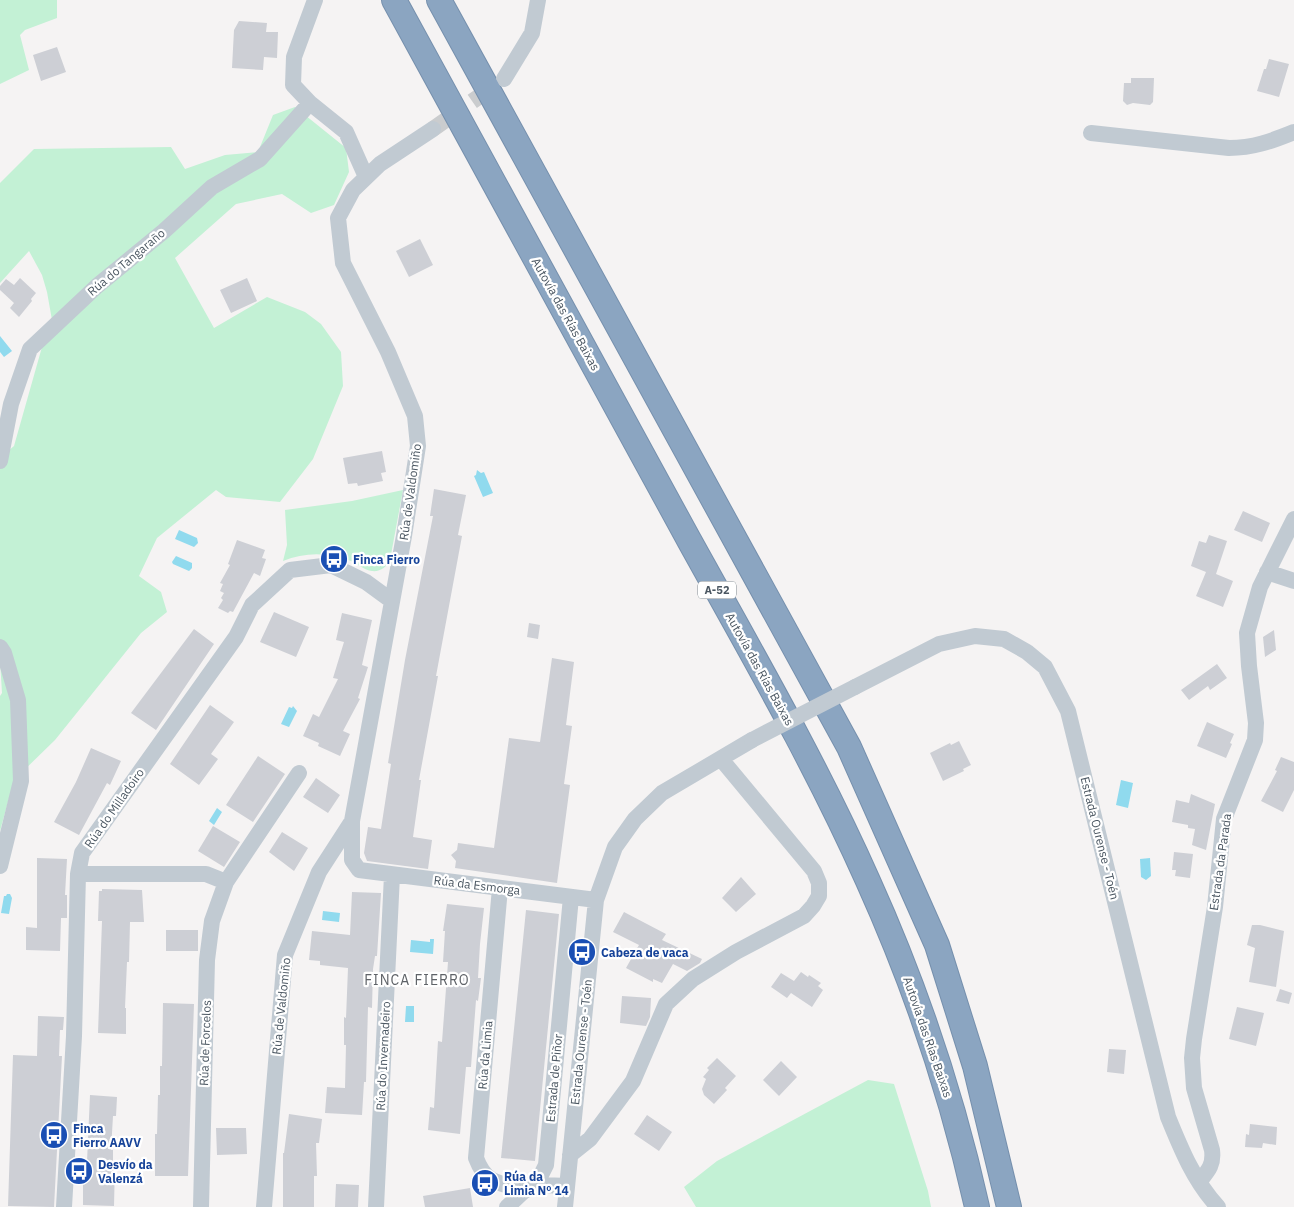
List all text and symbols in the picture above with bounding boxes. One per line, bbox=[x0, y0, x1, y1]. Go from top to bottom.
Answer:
street label: Rúa do Tangaraño bbox=[84, 225, 168, 299]
street label: Autovía das Rías Baixas bbox=[529, 255, 603, 373]
street label: Rúa de Valdomiño bbox=[396, 442, 424, 541]
bus stop icon: Finca Fierro bbox=[319, 544, 349, 574]
place label: Finca Fierro bbox=[353, 552, 420, 567]
road number: A-52 bbox=[698, 582, 736, 598]
street label: Autovía das Rías Baixas bbox=[723, 610, 797, 728]
street label: Rúa do Milladoiro bbox=[81, 765, 147, 851]
street label: Estrada Ourense - Toén bbox=[1077, 775, 1123, 901]
street label: Estrada da Parada bbox=[1206, 812, 1234, 911]
street label: Rúa da Esmorga bbox=[433, 872, 522, 898]
bus stop icon: Cabeza de vaca bbox=[567, 937, 597, 967]
place label: Cabeza de vaca bbox=[601, 945, 689, 960]
street label: Rúa de Valdomiño bbox=[268, 956, 294, 1055]
district label: FINCA FIERRO bbox=[364, 971, 470, 989]
street label: Autovía das Rías Baixas bbox=[900, 975, 956, 1100]
street label: Estrada Ourense - Toén bbox=[567, 979, 595, 1105]
street label: Rúa de Forcelos bbox=[196, 1000, 214, 1086]
street label: Rúa do Invernadeiro bbox=[373, 1001, 393, 1111]
street label: Rúa da Limia bbox=[475, 1019, 496, 1090]
street label: Estrada de Piñor bbox=[543, 1033, 565, 1123]
bus stop icon: Finca Fierro AAVV bbox=[39, 1120, 69, 1150]
place label: Finca Fierro AAVV bbox=[73, 1121, 141, 1150]
bus stop icon: Desvío da Valenzá bbox=[64, 1156, 94, 1186]
place label: Desvío da Valenzá bbox=[98, 1157, 153, 1186]
bus stop icon: Rúa da Limia Nº 14 bbox=[470, 1168, 500, 1198]
place label: Rúa da Limia Nº 14 bbox=[504, 1169, 569, 1198]

